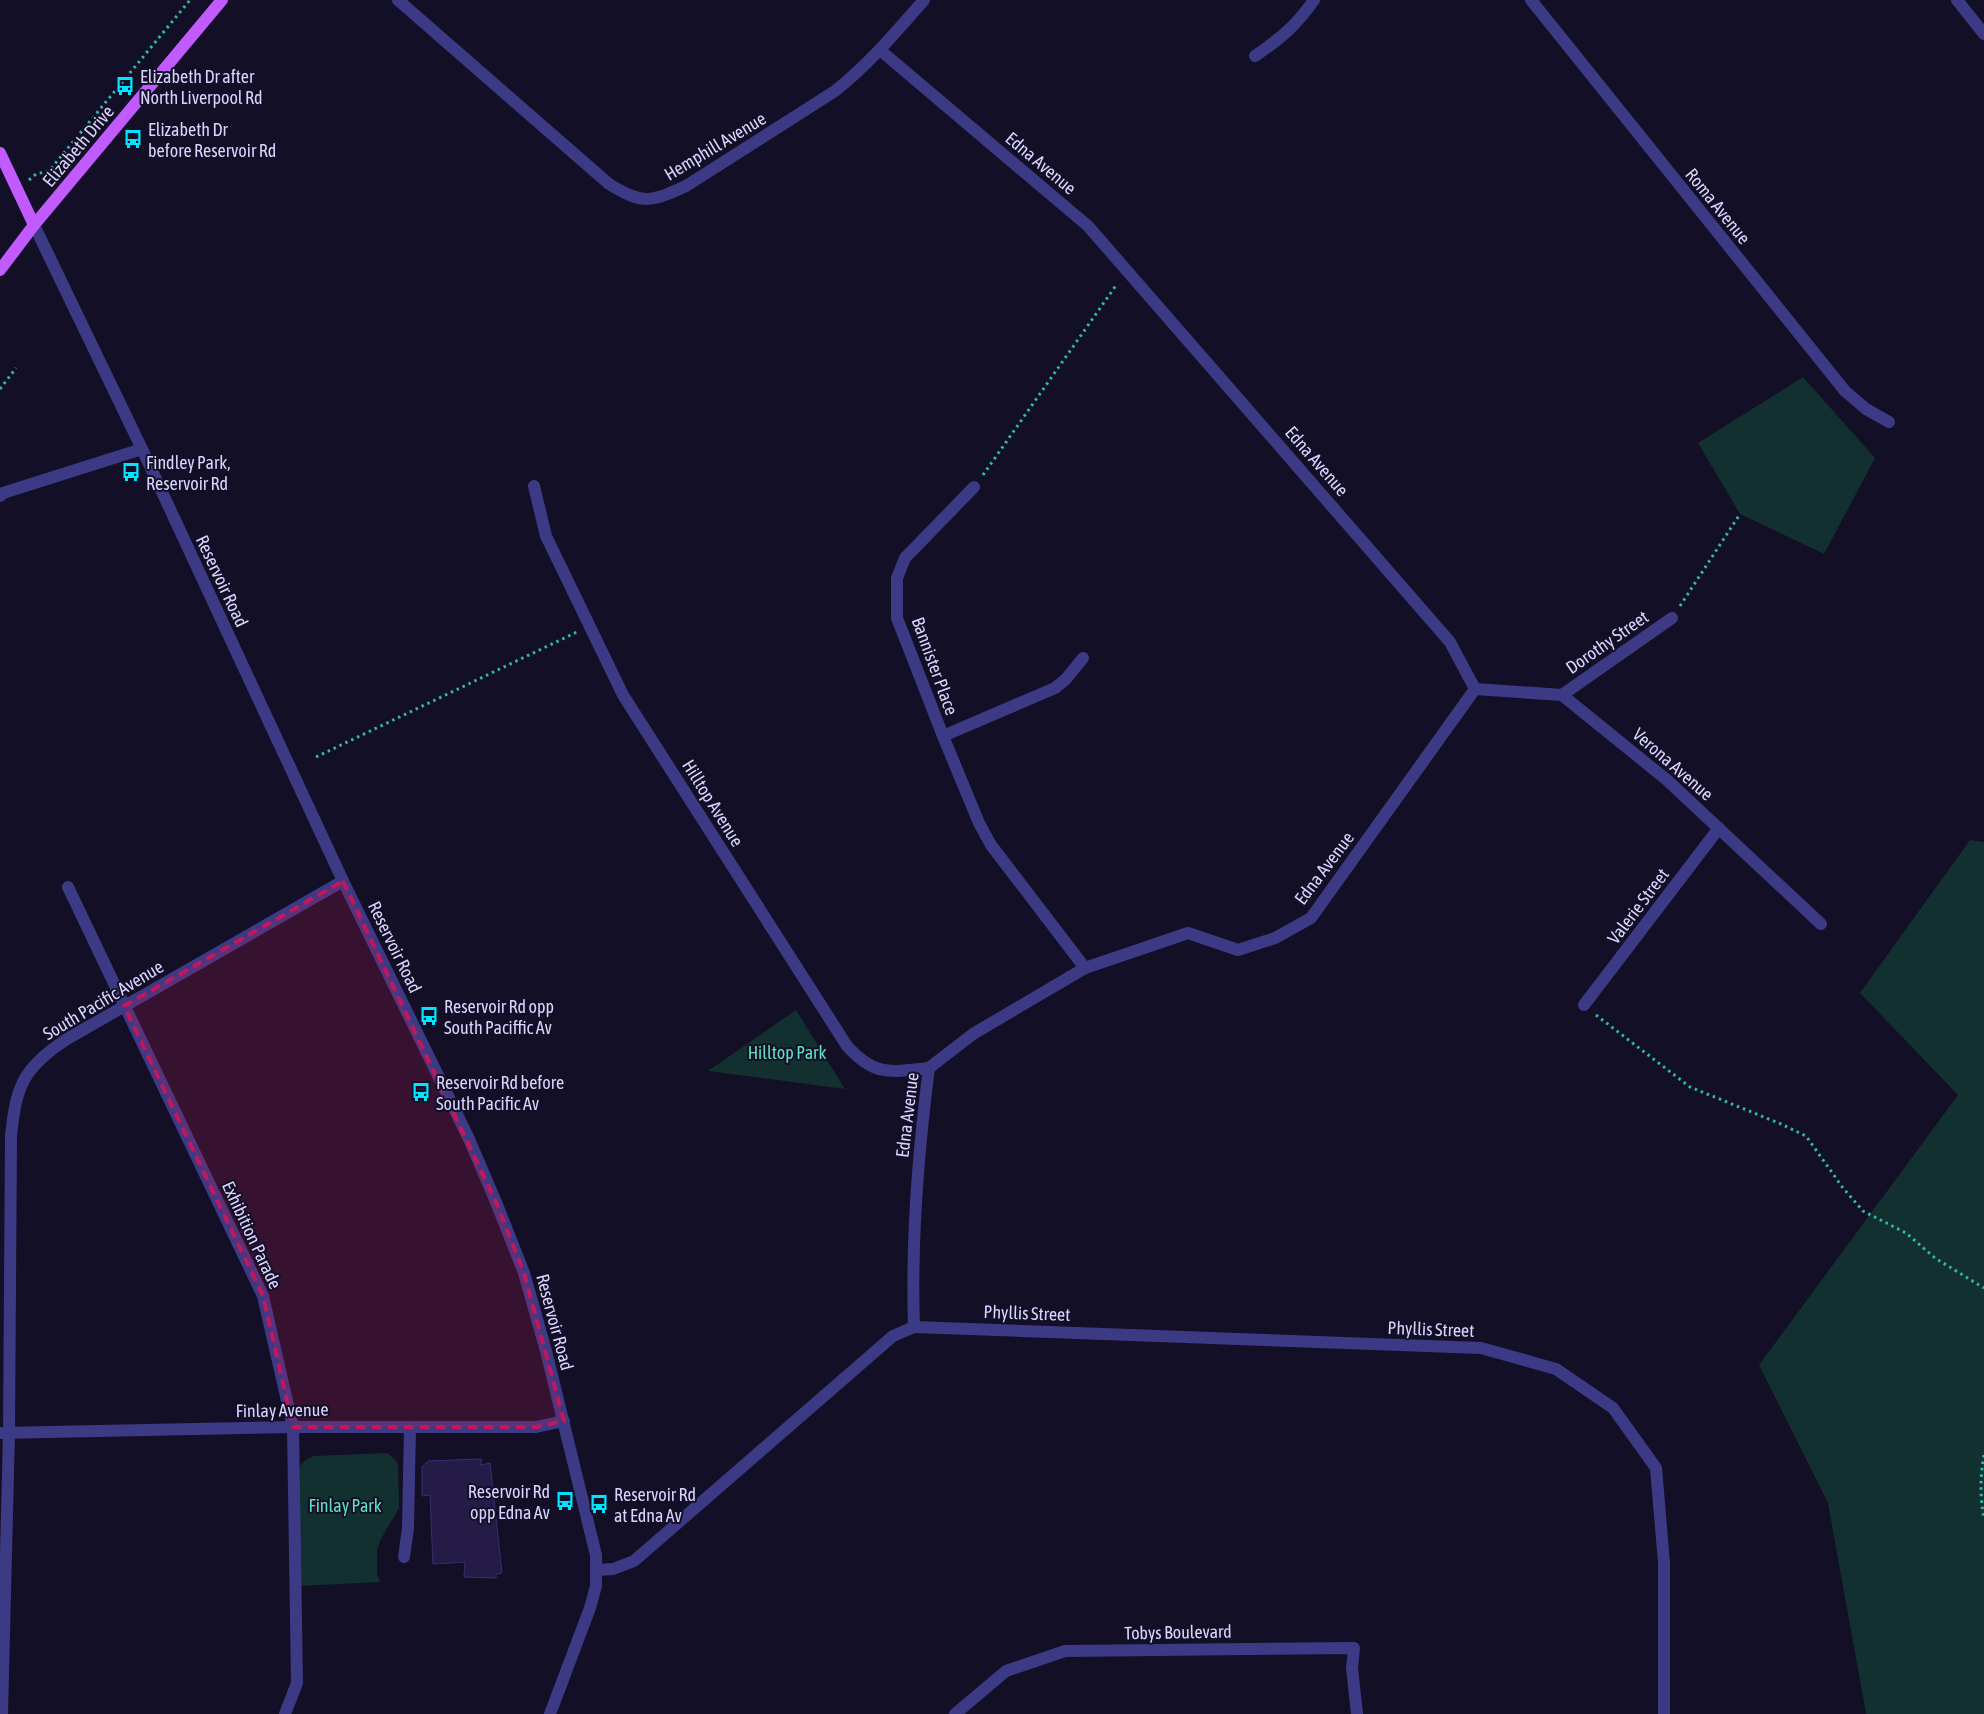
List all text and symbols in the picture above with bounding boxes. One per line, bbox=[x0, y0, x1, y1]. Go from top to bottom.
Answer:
place label: Elizabeth Dr after North Liverpool Rd bbox=[140, 66, 263, 108]
bus stop icon: Elizabeth Dr after North Liverpool Rd bbox=[114, 75, 136, 97]
street label: Elizabeth Drive bbox=[38, 101, 118, 191]
street label: Hemphill Avenue bbox=[660, 107, 770, 185]
place label: Elizabeth Dr before Reservoir Rd bbox=[148, 119, 276, 161]
street label: Edna Avenue bbox=[1001, 127, 1081, 199]
bus stop icon: Elizabeth Dr before Reservoir Rd bbox=[122, 128, 144, 150]
street label: Roma Avenue bbox=[1681, 164, 1755, 248]
street label: Edna Avenue bbox=[1281, 422, 1353, 500]
place label: Findley Park, Reservoir Rd bbox=[146, 452, 230, 494]
bus stop icon: Findley Park, Reservoir Rd bbox=[120, 461, 142, 483]
street label: Reservoir Road bbox=[192, 532, 252, 630]
street label: Dorothy Street bbox=[1562, 606, 1652, 678]
street label: Bannister Place bbox=[908, 614, 962, 718]
street label: Verona Avenue bbox=[1629, 723, 1717, 805]
street label: Hilltop Avenue bbox=[678, 756, 748, 850]
street label: Edna Avenue bbox=[1290, 828, 1358, 908]
street label: Valerie Street bbox=[1603, 864, 1673, 948]
street label: Reservoir Road bbox=[364, 898, 426, 996]
street label: South Pacific Avenue bbox=[39, 956, 167, 1044]
place label: Reservoir Rd opp South Paciffic Av bbox=[444, 996, 554, 1038]
bus stop icon: Reservoir Rd opp South Paciffic Av bbox=[418, 1005, 440, 1027]
park label: Hilltop Park bbox=[748, 1042, 826, 1063]
street label: Edna Avenue bbox=[891, 1071, 923, 1159]
place label: Reservoir Rd before South Pacific Av bbox=[436, 1072, 564, 1114]
bus stop icon: Reservoir Rd before South Pacific Av bbox=[410, 1081, 432, 1103]
street label: Exhibition Parade bbox=[218, 1178, 286, 1292]
street label: Reservoir Road bbox=[532, 1271, 578, 1373]
street label: Phyllis Street bbox=[983, 1301, 1071, 1325]
street label: Phyllis Street bbox=[1387, 1317, 1475, 1341]
street label: Finlay Avenue bbox=[235, 1399, 329, 1421]
place label: Reservoir Rd opp Edna Av bbox=[468, 1481, 550, 1523]
place label: Reservoir Rd at Edna Av bbox=[614, 1484, 696, 1526]
bus stop icon: Reservoir Rd opp Edna Av bbox=[554, 1490, 576, 1512]
bus stop icon: Reservoir Rd at Edna Av bbox=[588, 1493, 610, 1515]
park label: Finlay Park bbox=[308, 1495, 382, 1516]
street label: Tobys Boulevard bbox=[1124, 1621, 1232, 1643]

